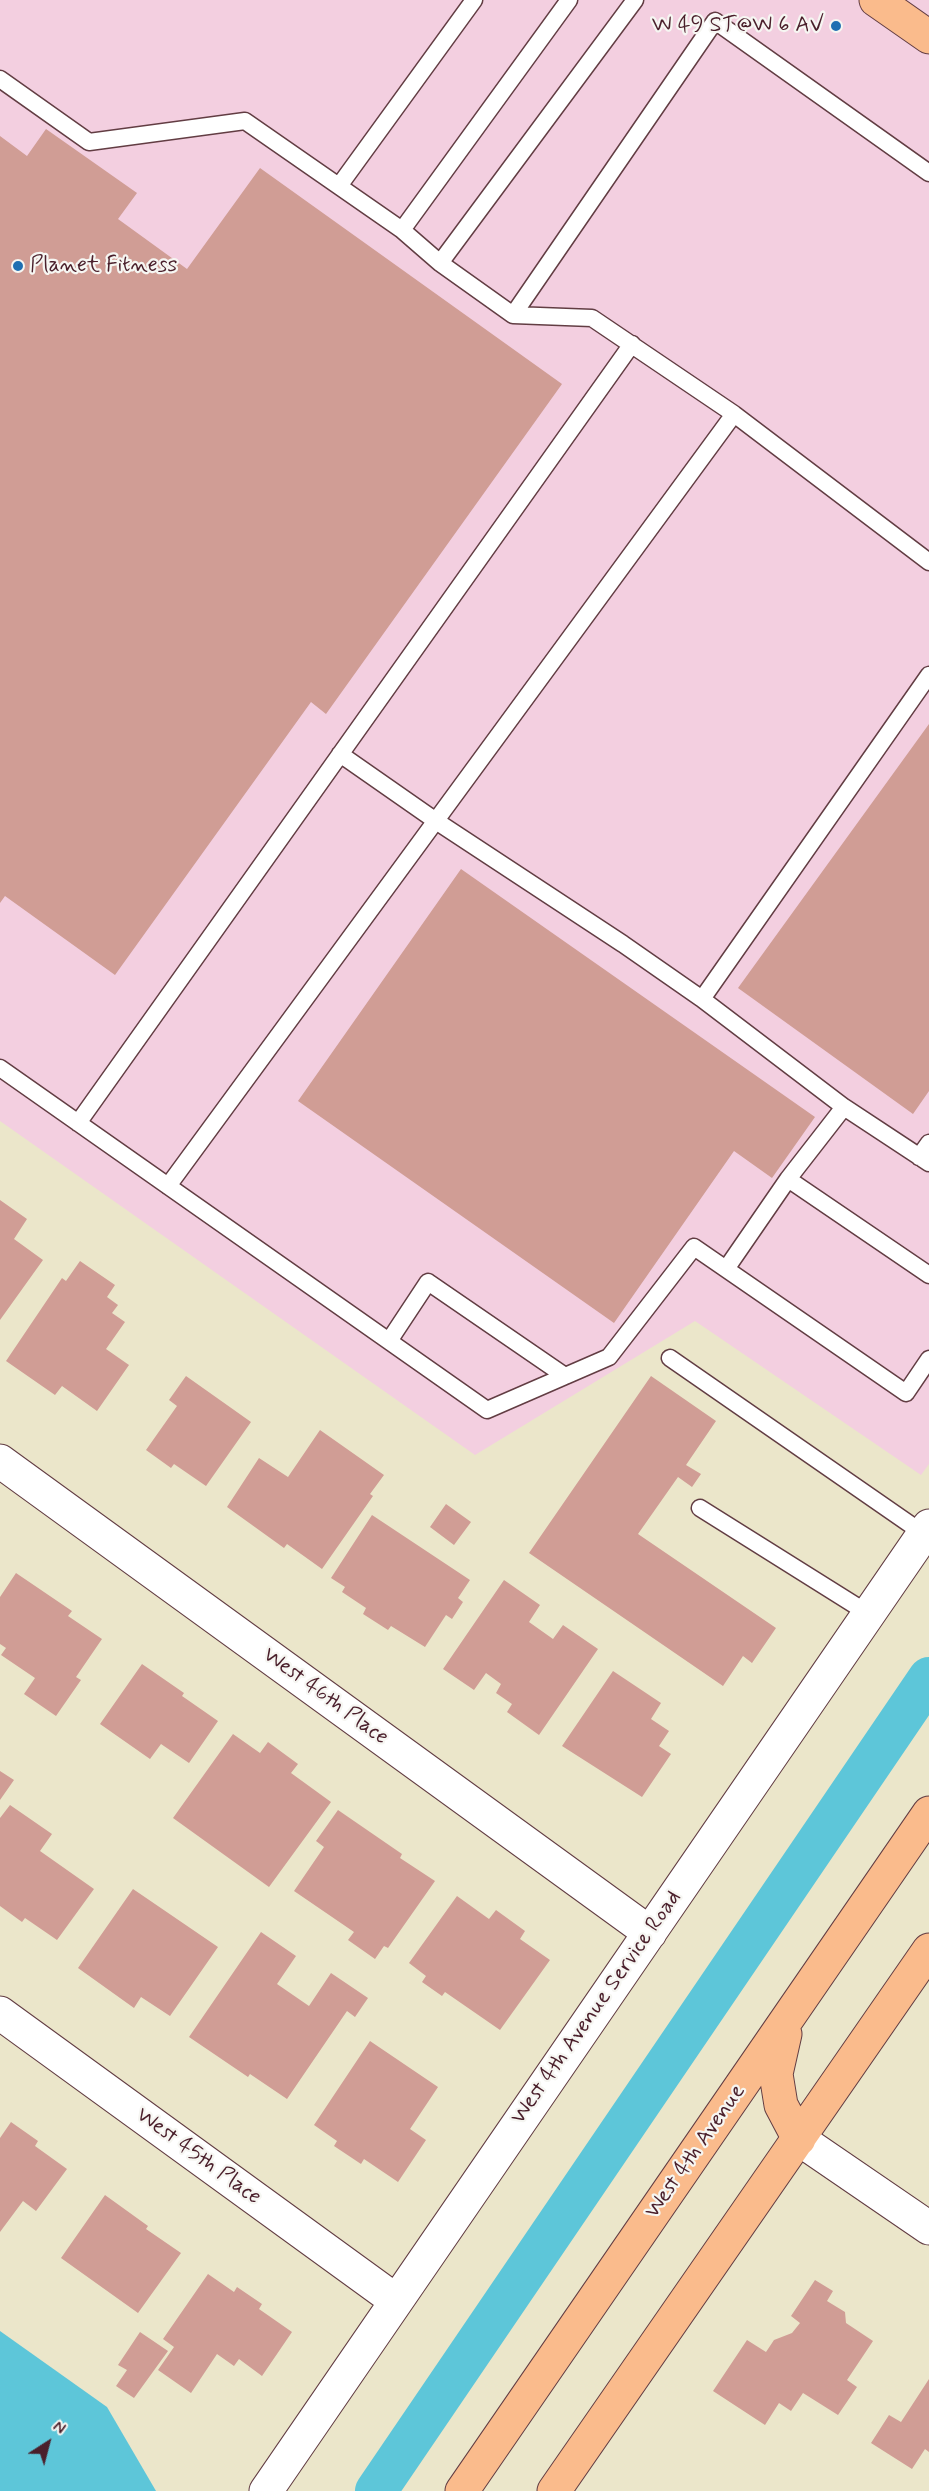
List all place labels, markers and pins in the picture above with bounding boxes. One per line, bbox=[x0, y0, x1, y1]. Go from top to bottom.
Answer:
place label: W 49 ST@W 6 AV bbox=[652, 13, 824, 39]
marker: W 49 ST@W 6 AV bbox=[829, 19, 843, 33]
place label: Planet Fitness bbox=[30, 253, 177, 279]
marker: Planet Fitness bbox=[11, 259, 25, 273]

